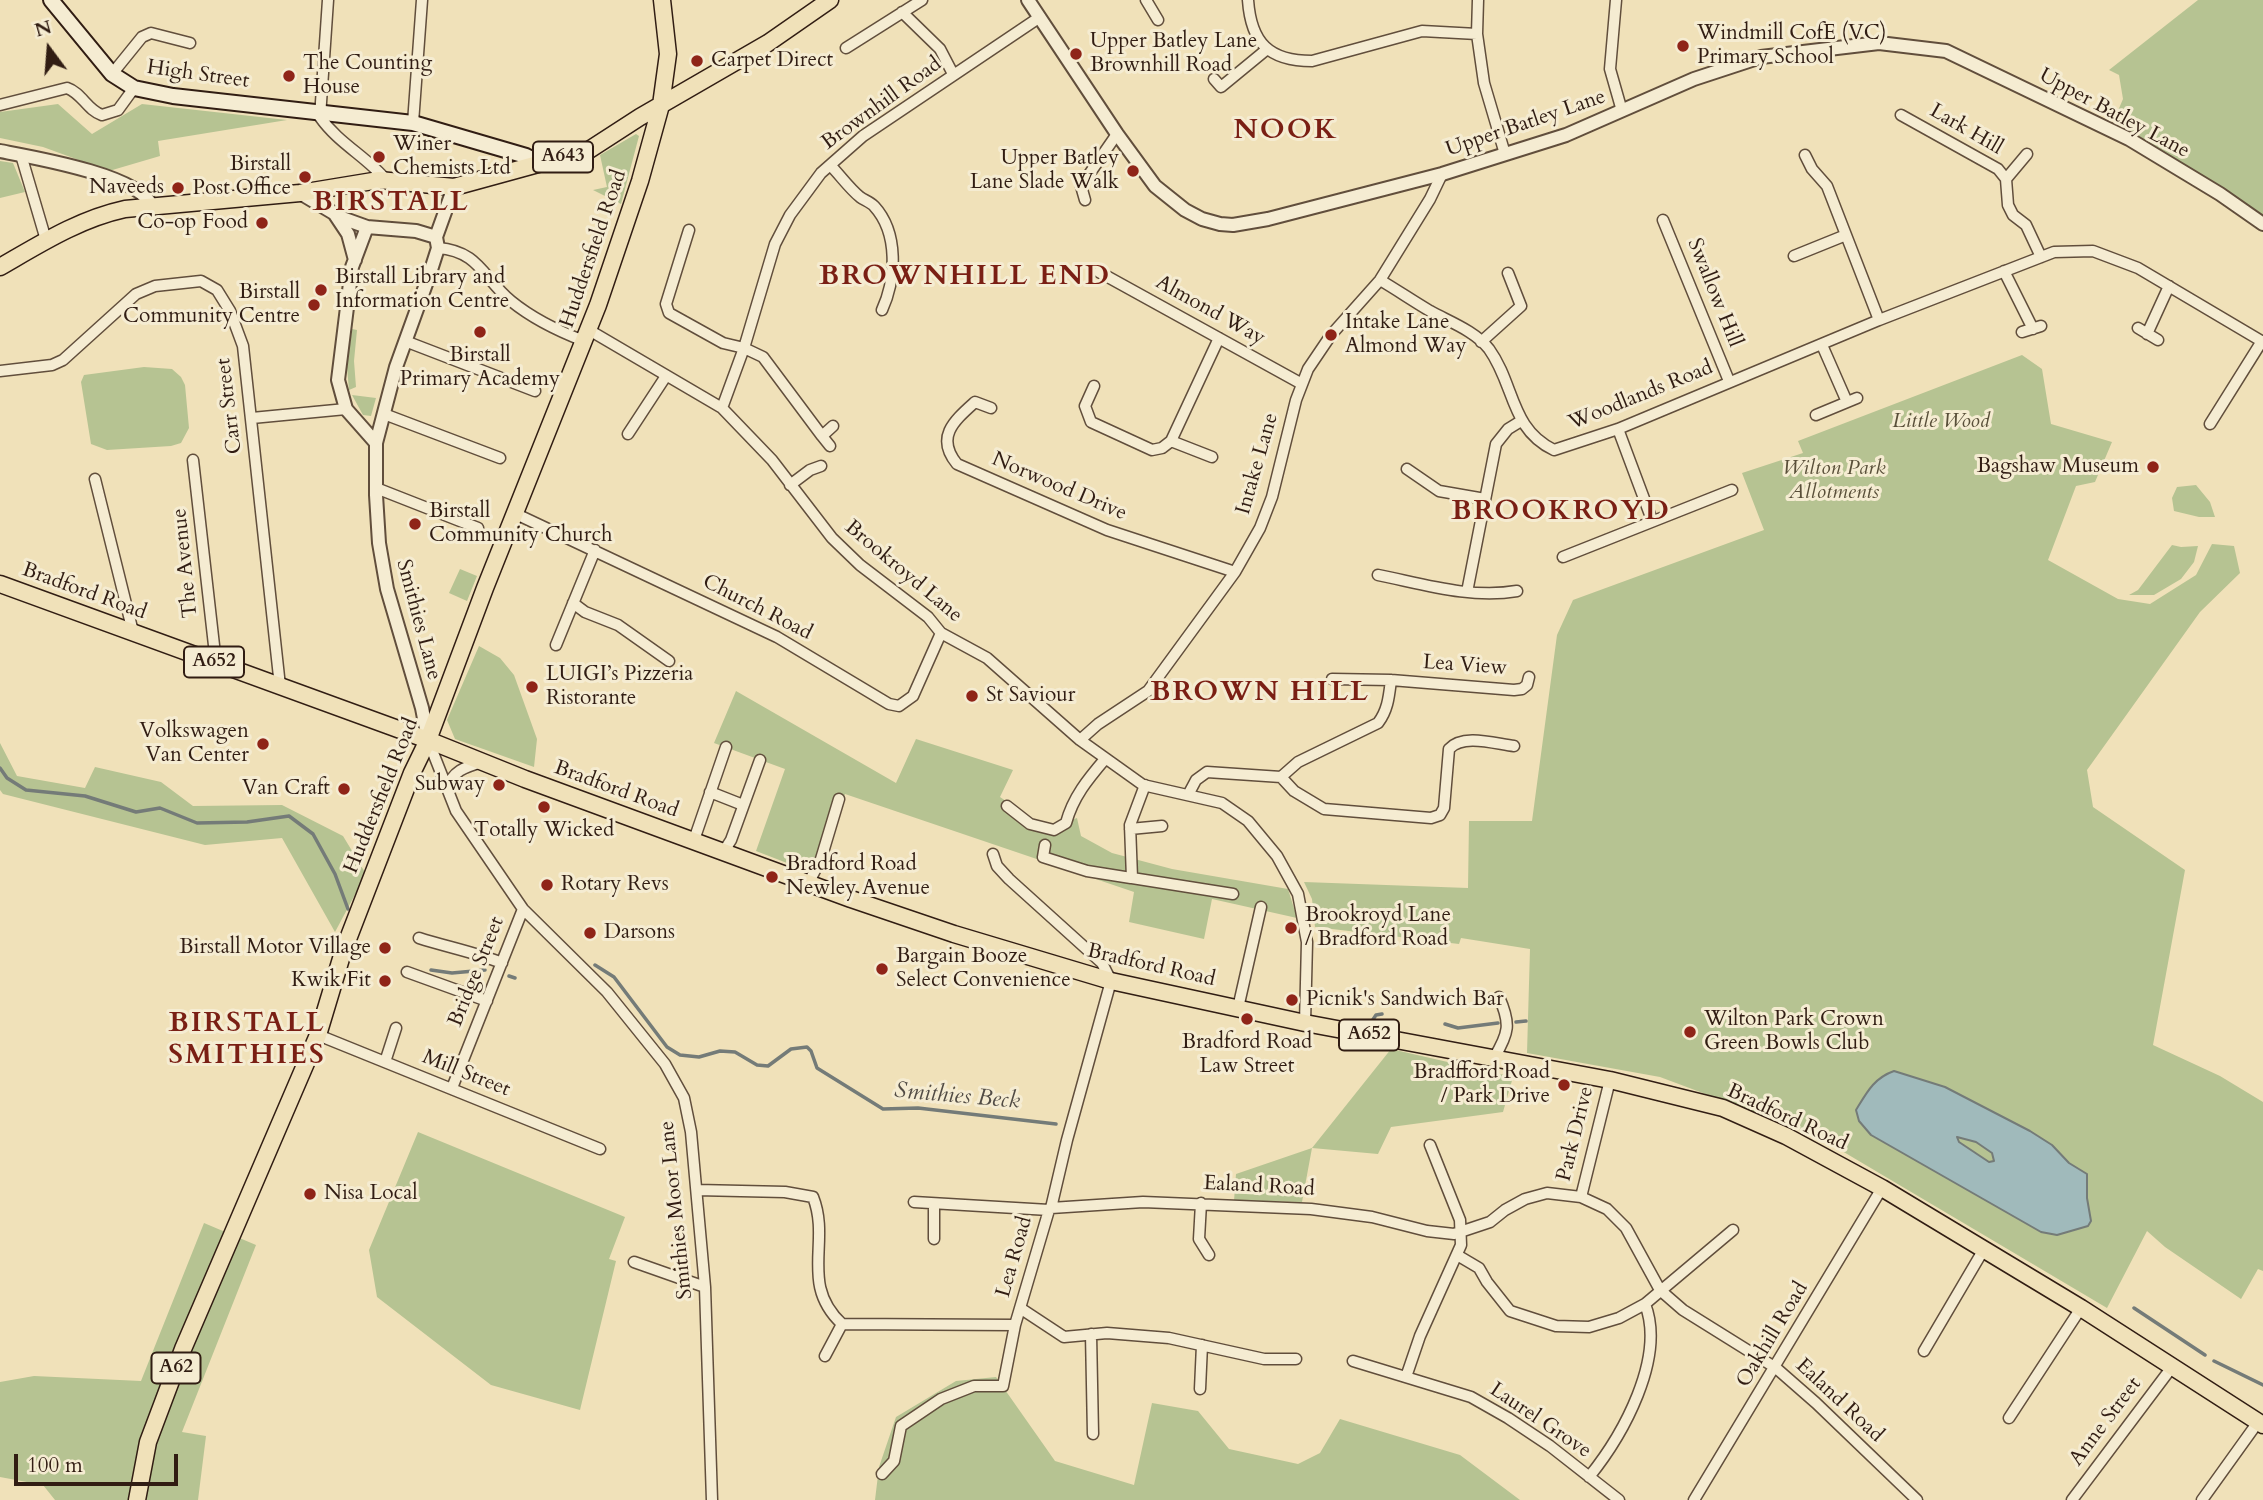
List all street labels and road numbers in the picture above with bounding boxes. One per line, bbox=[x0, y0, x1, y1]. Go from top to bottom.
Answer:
street label: Brownhill Road bbox=[817, 52, 947, 156]
street label: High Street bbox=[145, 55, 251, 95]
street label: Upper Batley Lane bbox=[2034, 64, 2194, 164]
street label: Upper Batley Lane bbox=[1443, 85, 1609, 163]
street label: Lark Hill bbox=[1925, 99, 2007, 161]
road number: A643 bbox=[533, 141, 593, 172]
street label: Huddersfield Road bbox=[555, 167, 633, 331]
street label: Swallow Hill bbox=[1681, 235, 1747, 351]
street label: Almond Way bbox=[1151, 271, 1269, 351]
street label: Woodlands Road bbox=[1565, 356, 1717, 436]
street label: Carr Street bbox=[212, 357, 248, 455]
street label: Intake Lane bbox=[1231, 410, 1285, 518]
street label: Norwood Drive bbox=[988, 447, 1130, 527]
street label: The Avenue bbox=[168, 507, 204, 619]
street label: Brookroyd Lane bbox=[839, 515, 967, 629]
street label: Smithies Lane bbox=[390, 557, 446, 683]
street label: Bradford Road bbox=[18, 558, 150, 626]
street label: Church Road bbox=[698, 570, 816, 646]
road number: A652 bbox=[184, 646, 244, 678]
street label: Lea View bbox=[1422, 650, 1508, 682]
street label: Huddersfield Road bbox=[339, 715, 425, 877]
street label: Bradford Road bbox=[550, 756, 682, 824]
street label: Bridge Street bbox=[443, 913, 511, 1031]
street label: Bradford Road bbox=[1085, 939, 1217, 993]
road number: A652 bbox=[1339, 1020, 1399, 1050]
street label: Mill Street bbox=[418, 1045, 514, 1103]
street label: Bradford Road bbox=[1723, 1079, 1851, 1157]
street label: Park Drive bbox=[1552, 1084, 1600, 1184]
street label: Smithies Moor Lane bbox=[655, 1119, 699, 1301]
street label: Ealand Road bbox=[1203, 1172, 1315, 1202]
street label: Lea Road bbox=[991, 1214, 1039, 1300]
street label: Oakhill Road bbox=[1732, 1278, 1814, 1392]
road number: A62 bbox=[152, 1352, 200, 1384]
street label: Ealand Road bbox=[1790, 1354, 1888, 1448]
street label: Anne Street bbox=[2064, 1373, 2148, 1471]
street label: Laurel Grove bbox=[1484, 1378, 1596, 1464]

